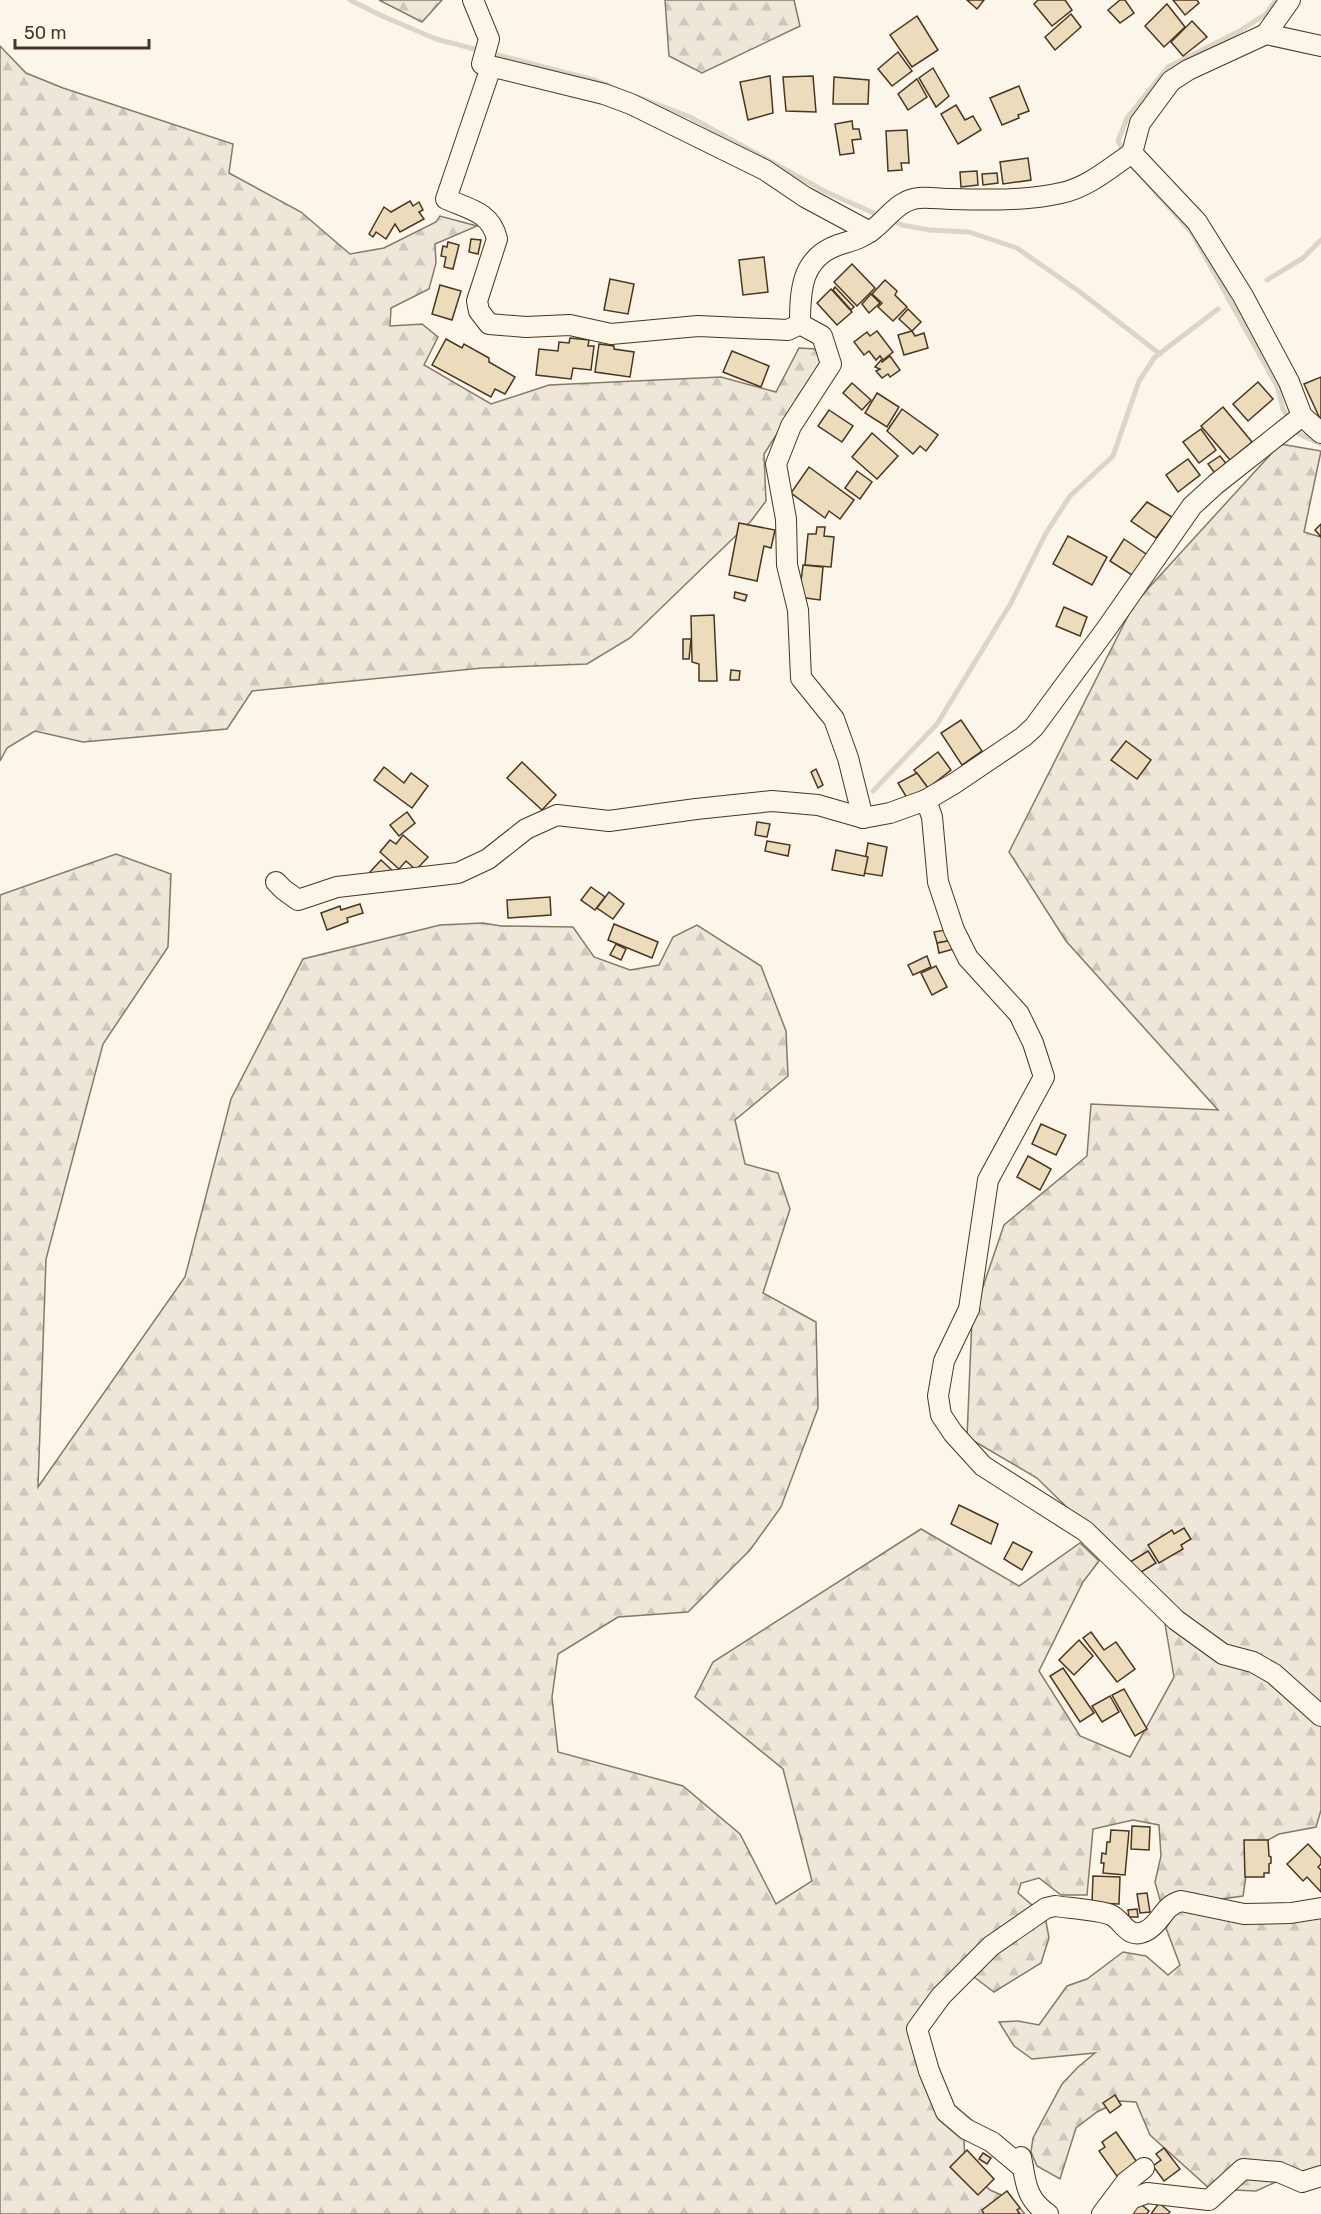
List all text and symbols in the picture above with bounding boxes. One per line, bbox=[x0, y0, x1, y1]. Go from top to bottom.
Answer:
scale bar bbox=[15, 12, 148, 50]
text: 50 m bbox=[24, 22, 67, 44]

